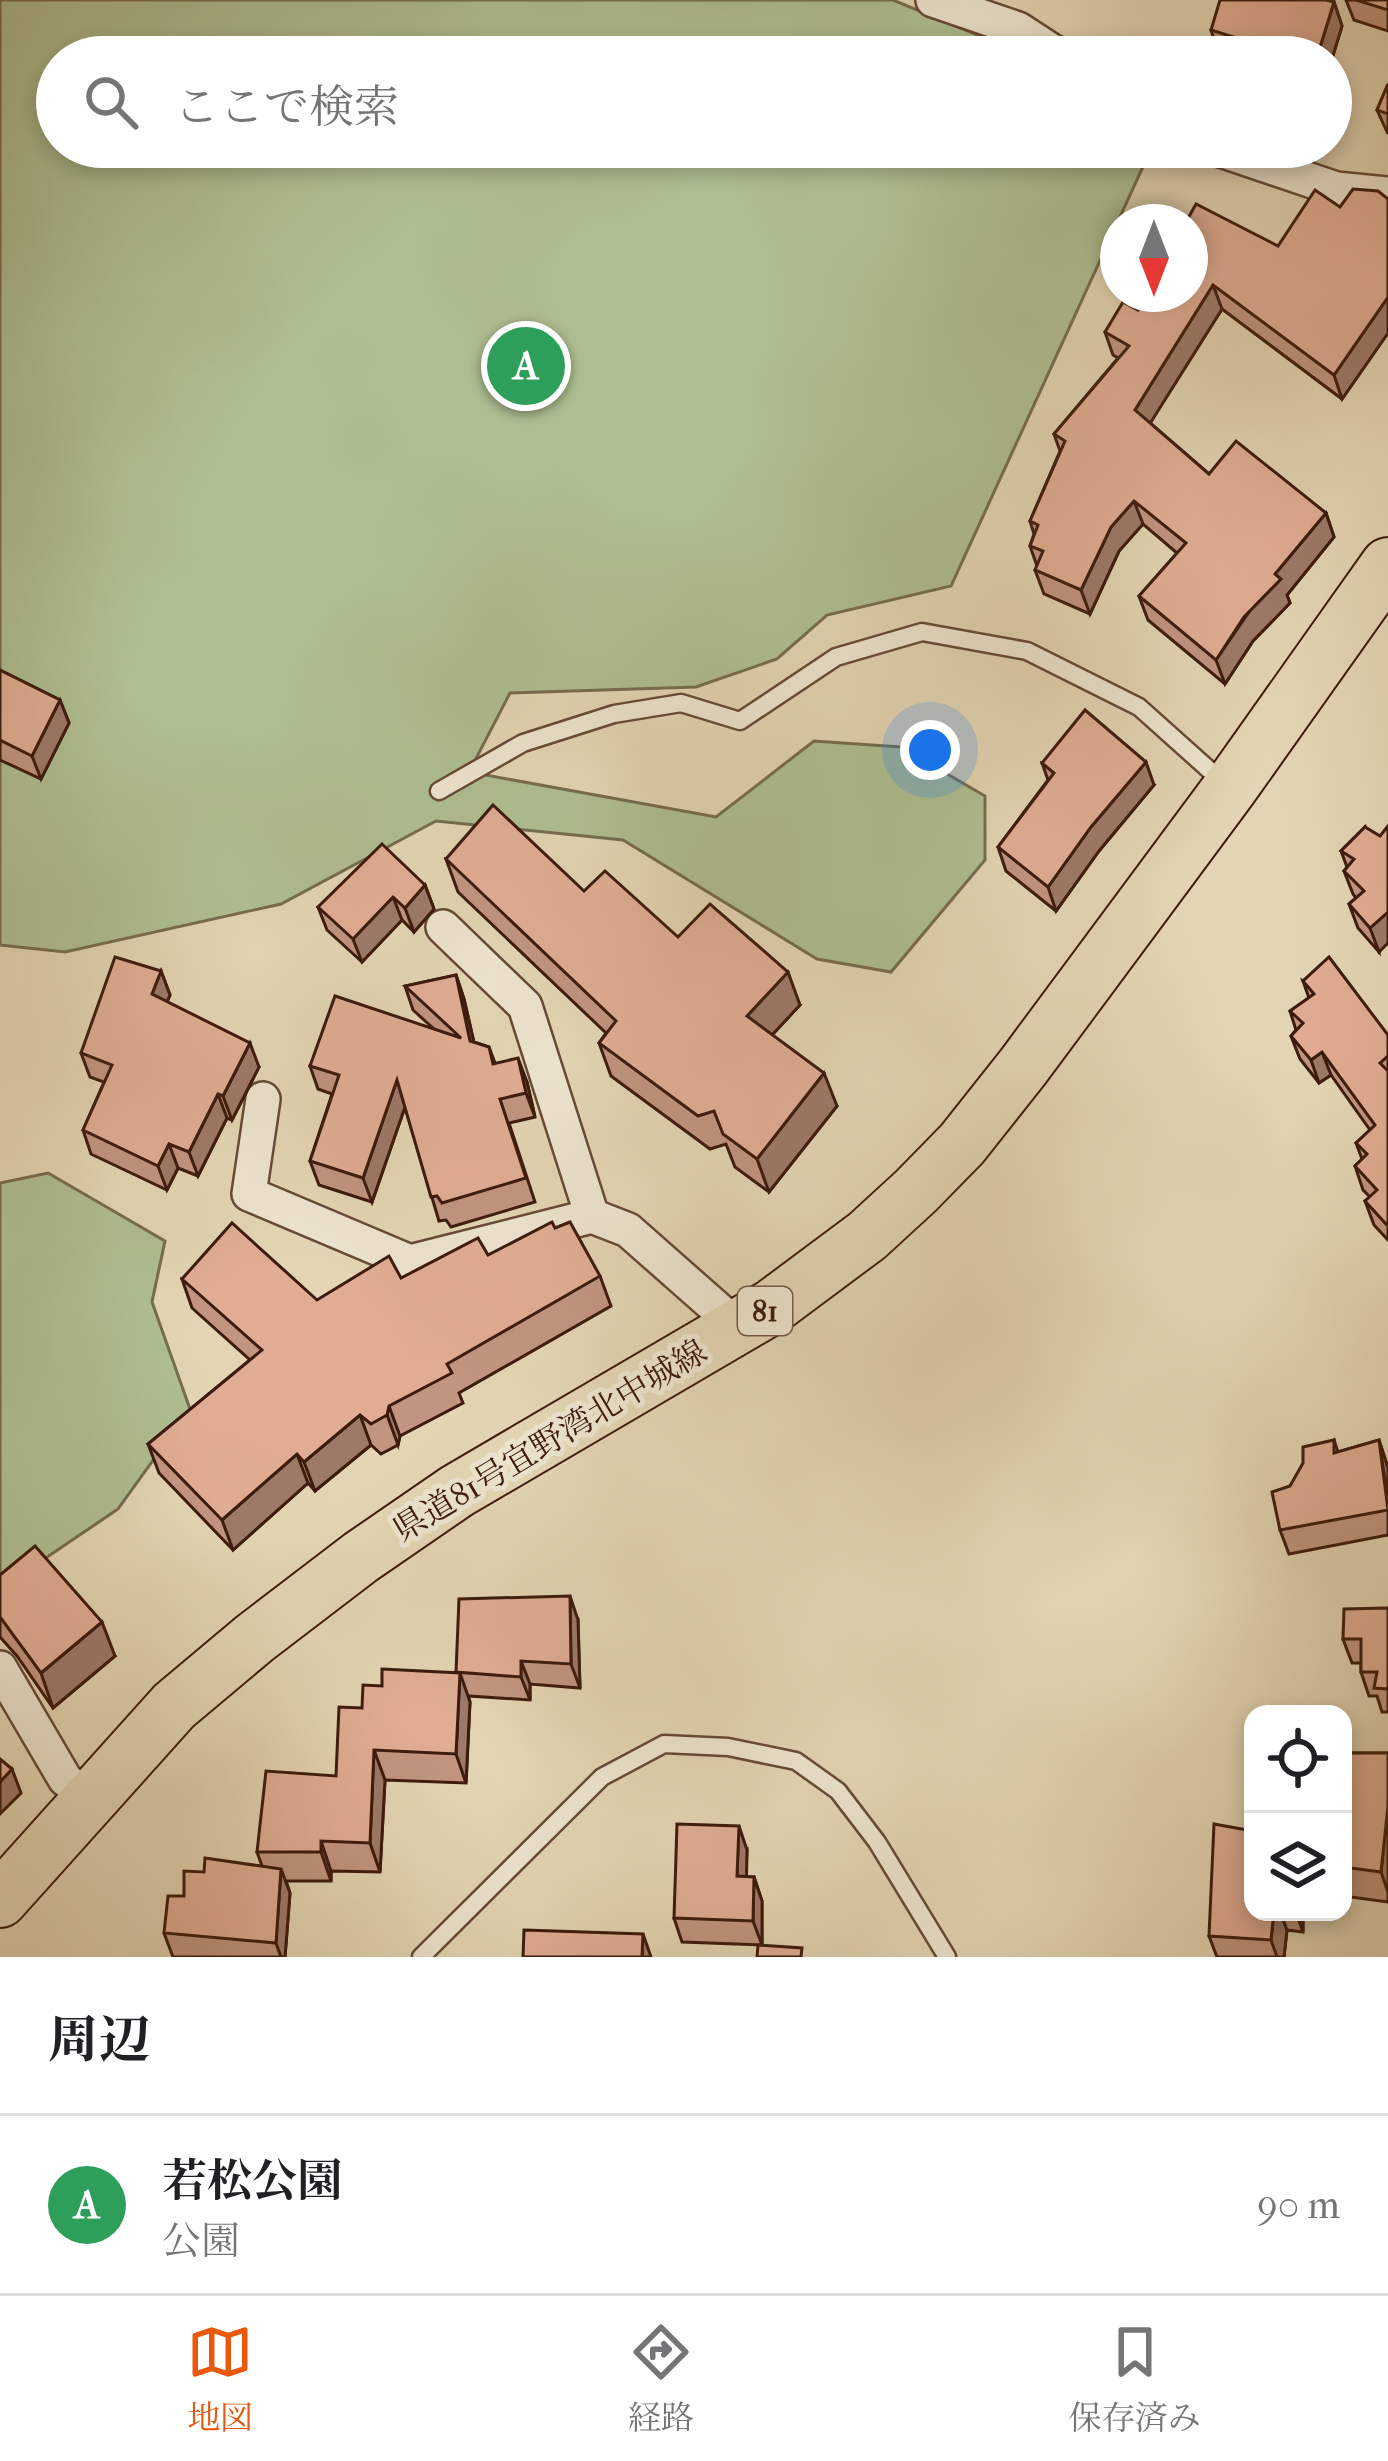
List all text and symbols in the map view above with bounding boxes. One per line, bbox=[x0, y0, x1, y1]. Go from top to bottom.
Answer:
search box bbox=[36, 36, 1352, 168]
icon: search bbox=[78, 69, 144, 135]
text: ここで検索 bbox=[174, 81, 399, 134]
north arrow bbox=[1100, 204, 1208, 312]
pin: A bbox=[487, 321, 565, 411]
your location bbox=[900, 720, 960, 780]
road number: 81 bbox=[738, 1287, 792, 1335]
street label: 県道81号宜野湾北中城線 bbox=[386, 1332, 714, 1550]
map controls bbox=[1244, 1705, 1352, 1921]
button: locate bbox=[1244, 1705, 1352, 1813]
button: layers bbox=[1244, 1813, 1352, 1921]
text: 周辺 bbox=[48, 2010, 150, 2070]
text: 若松公園 bbox=[162, 2155, 342, 2208]
text: A bbox=[74, 2182, 100, 2228]
text: 90 m bbox=[1257, 2182, 1340, 2228]
text: 公園 bbox=[162, 2218, 240, 2264]
tab: 地図 bbox=[187, 2319, 253, 2438]
tab: 経路 bbox=[628, 2319, 694, 2438]
tab: 保存済み bbox=[1069, 2319, 1201, 2438]

